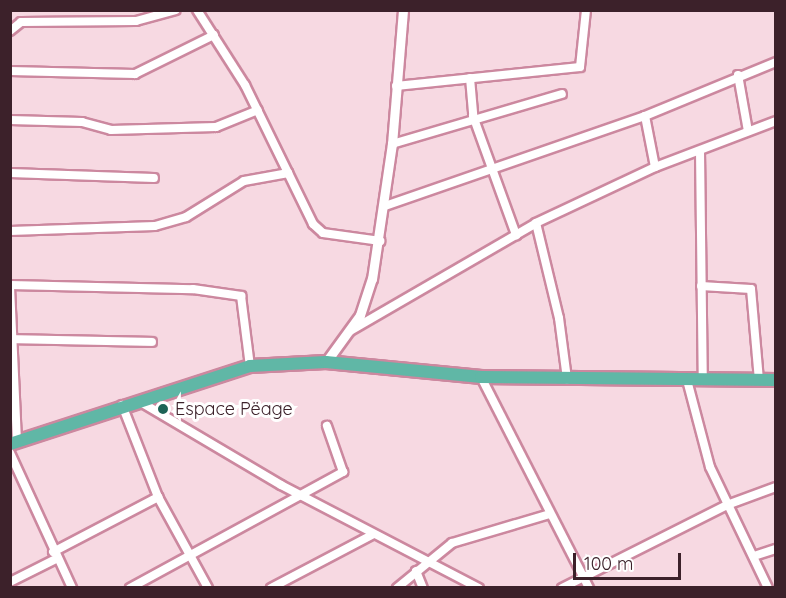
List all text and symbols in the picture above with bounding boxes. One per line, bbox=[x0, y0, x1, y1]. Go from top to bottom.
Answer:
place label: Espace Pëage bbox=[175, 398, 293, 420]
marker: Espace Pëage bbox=[156, 402, 170, 416]
scale bar bbox=[576, 541, 684, 579]
text: 100 m bbox=[584, 552, 633, 575]

